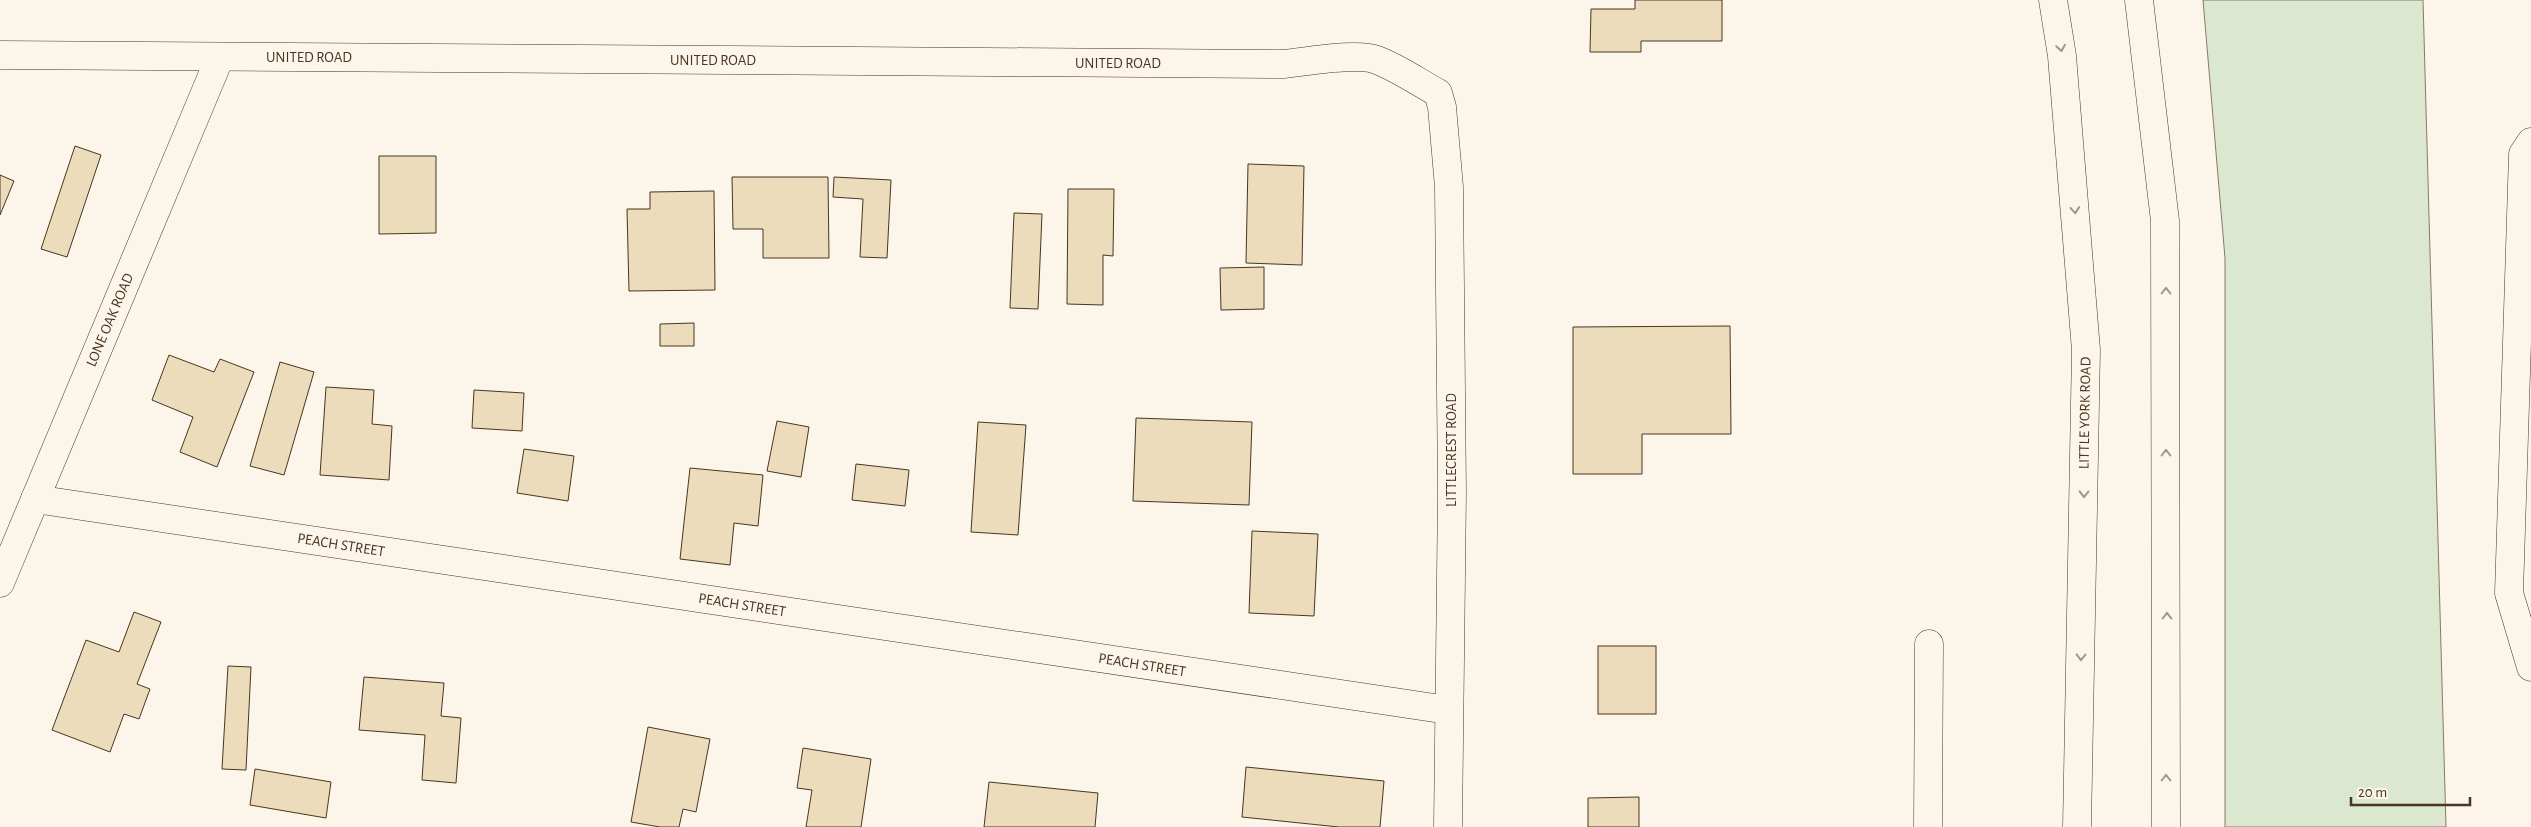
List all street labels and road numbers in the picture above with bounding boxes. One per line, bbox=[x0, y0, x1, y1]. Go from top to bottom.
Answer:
street label: UNITED ROAD bbox=[266, 50, 352, 65]
street label: UNITED ROAD bbox=[670, 53, 756, 68]
street label: UNITED ROAD bbox=[1075, 56, 1161, 71]
street label: LONE OAK ROAD bbox=[84, 271, 137, 369]
street label: LITTLE YORK ROAD bbox=[2077, 356, 2093, 469]
street label: LITTLECREST ROAD bbox=[1444, 393, 1459, 507]
street label: PEACH STREET bbox=[296, 531, 386, 559]
street label: PEACH STREET bbox=[697, 591, 787, 619]
street label: PEACH STREET bbox=[1097, 651, 1187, 679]

